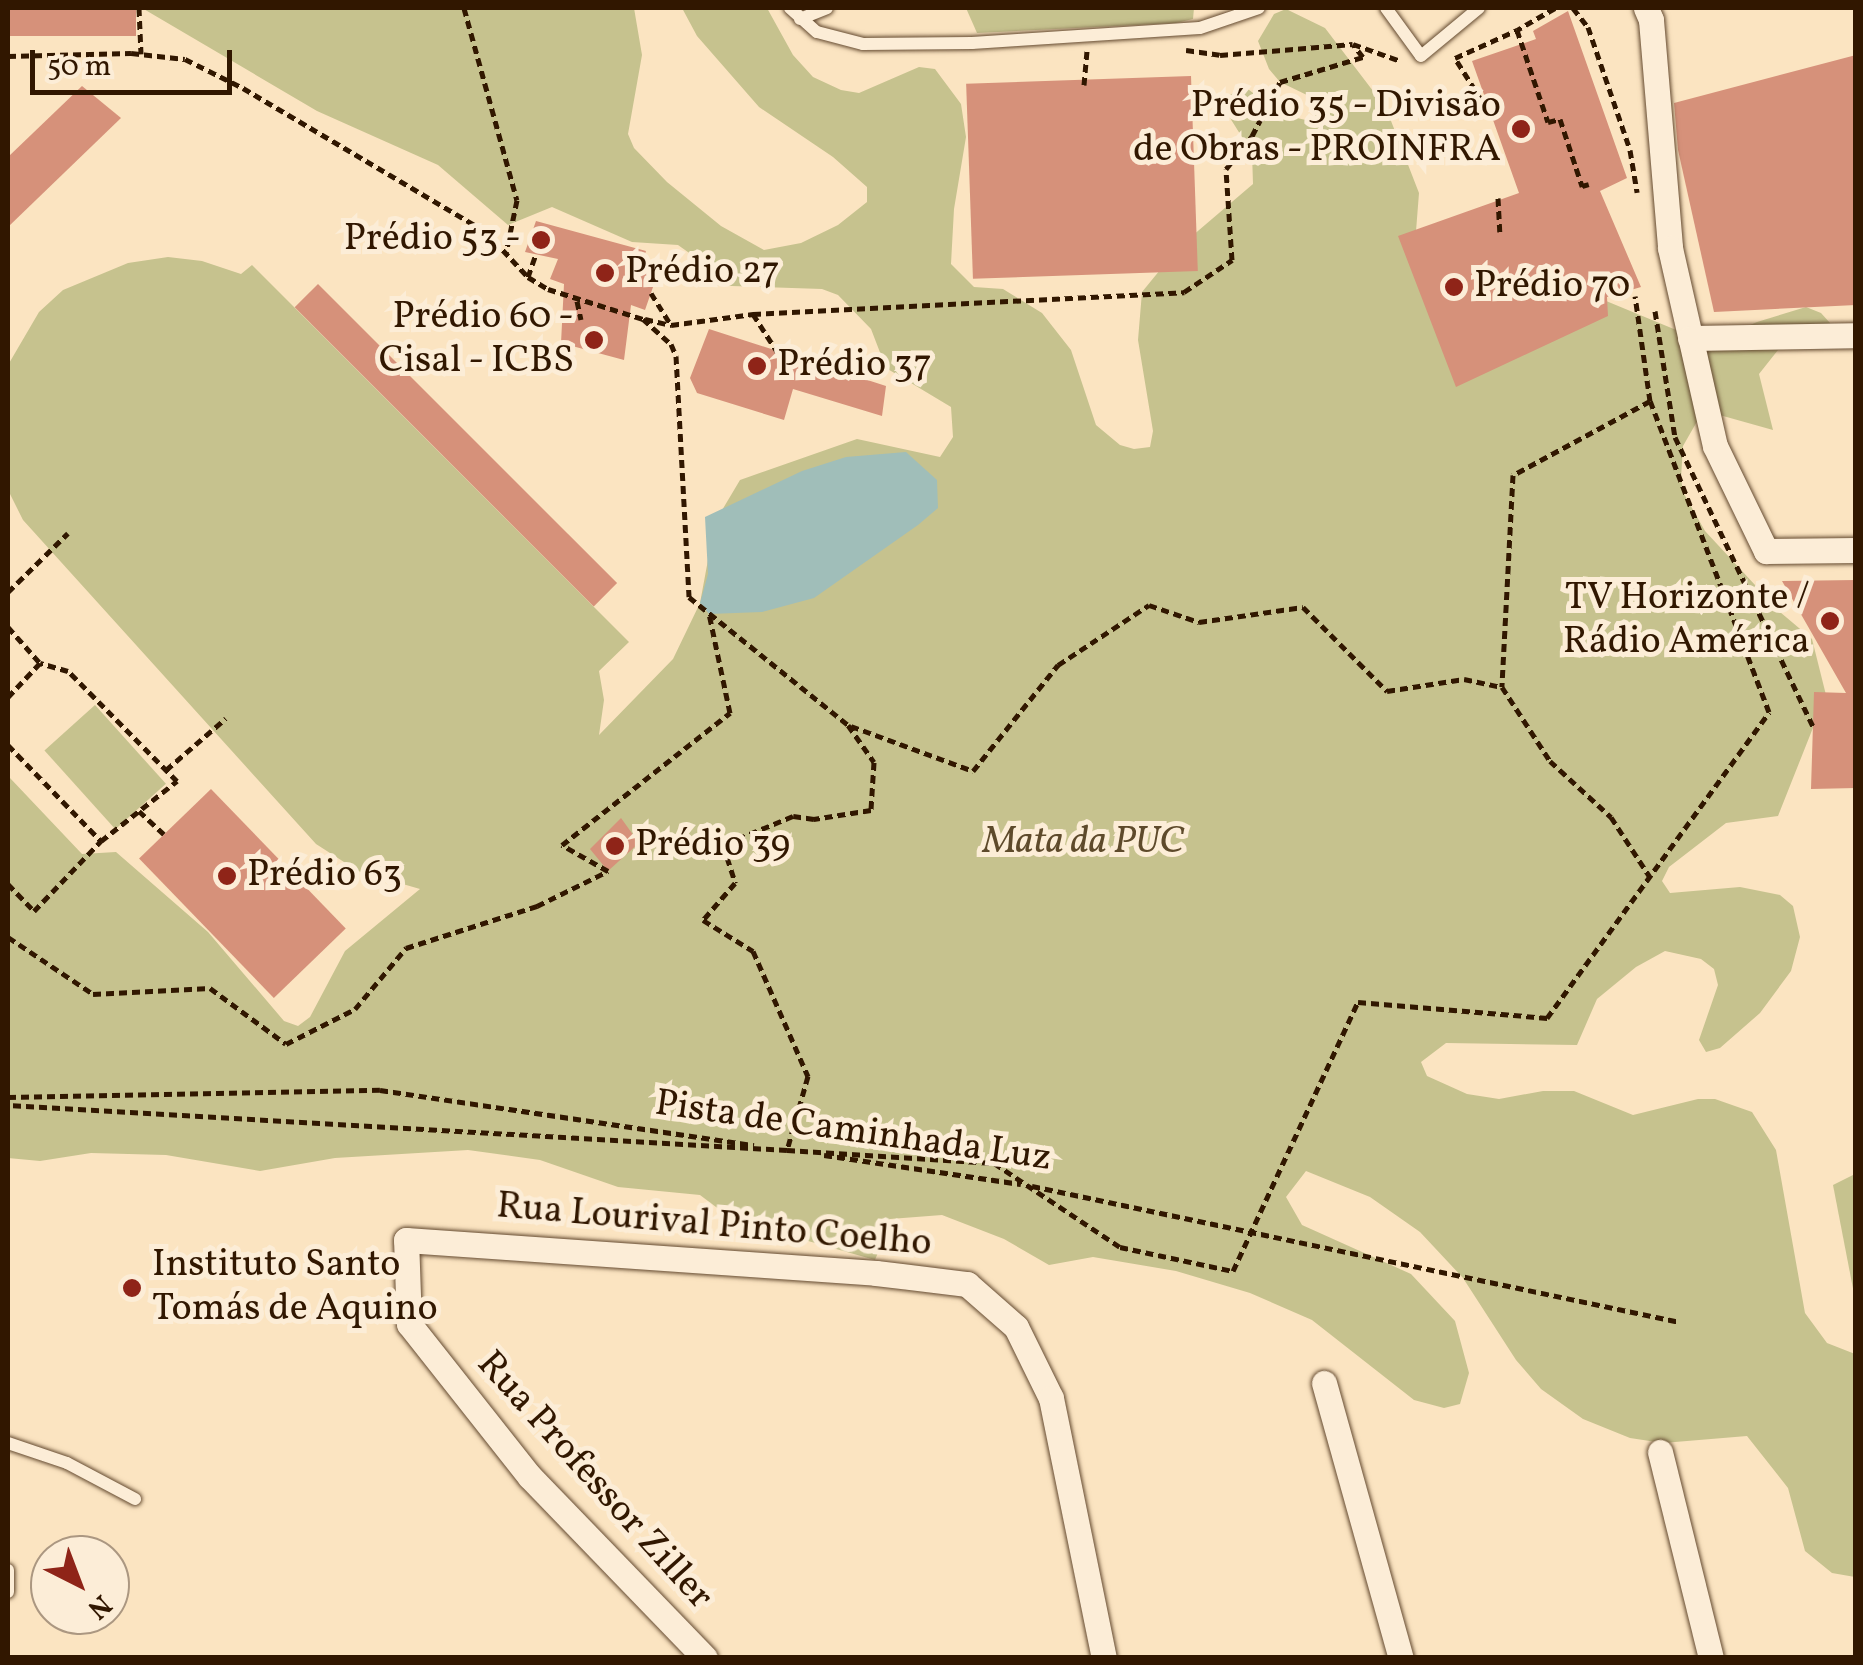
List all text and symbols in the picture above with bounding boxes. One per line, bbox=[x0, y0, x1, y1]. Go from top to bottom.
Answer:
scale bar bbox=[35, 30, 238, 92]
text: 50 m bbox=[47, 46, 111, 88]
place label: Prédio 35 - Divisão de Obras - PROINFRA bbox=[1132, 84, 1501, 173]
marker: Prédio 35 - Divisão de Obras - PROINFRA bbox=[1510, 118, 1532, 140]
place label: Prédio 53 - bbox=[343, 217, 521, 263]
marker: Prédio 53 - bbox=[530, 229, 552, 251]
place label: Prédio 27 bbox=[625, 250, 780, 296]
marker: Prédio 27 bbox=[594, 262, 616, 284]
place label: Prédio 70 bbox=[1474, 264, 1630, 310]
marker: Prédio 70 bbox=[1443, 276, 1465, 298]
place label: Prédio 60 - Cisal - ICBS bbox=[377, 295, 574, 384]
marker: Prédio 60 - Cisal - ICBS bbox=[583, 329, 605, 351]
place label: Prédio 37 bbox=[777, 343, 932, 389]
marker: Prédio 37 bbox=[746, 355, 768, 377]
place label: TV Horizonte / Rádio América bbox=[1563, 576, 1810, 666]
marker: TV Horizonte / Rádio América bbox=[1819, 610, 1841, 632]
park label: Mata da PUC bbox=[983, 820, 1183, 866]
place label: Prédio 39 bbox=[635, 823, 790, 869]
marker: Prédio 39 bbox=[604, 835, 626, 857]
place label: Prédio 63 bbox=[247, 853, 402, 899]
marker: Prédio 63 bbox=[216, 865, 238, 887]
street label: Pista de Caminhada Luz bbox=[652, 1082, 1054, 1182]
street label: Rua Lourival Pinto Coelho bbox=[495, 1184, 933, 1268]
place label: Instituto Santo Tomás de Aquino bbox=[152, 1243, 438, 1332]
marker: Instituto Santo Tomás de Aquino bbox=[121, 1277, 143, 1299]
street label: Rua Professor Ziller bbox=[466, 1343, 722, 1619]
north arrow bbox=[30, 1535, 130, 1635]
text: N bbox=[78, 1585, 120, 1627]

